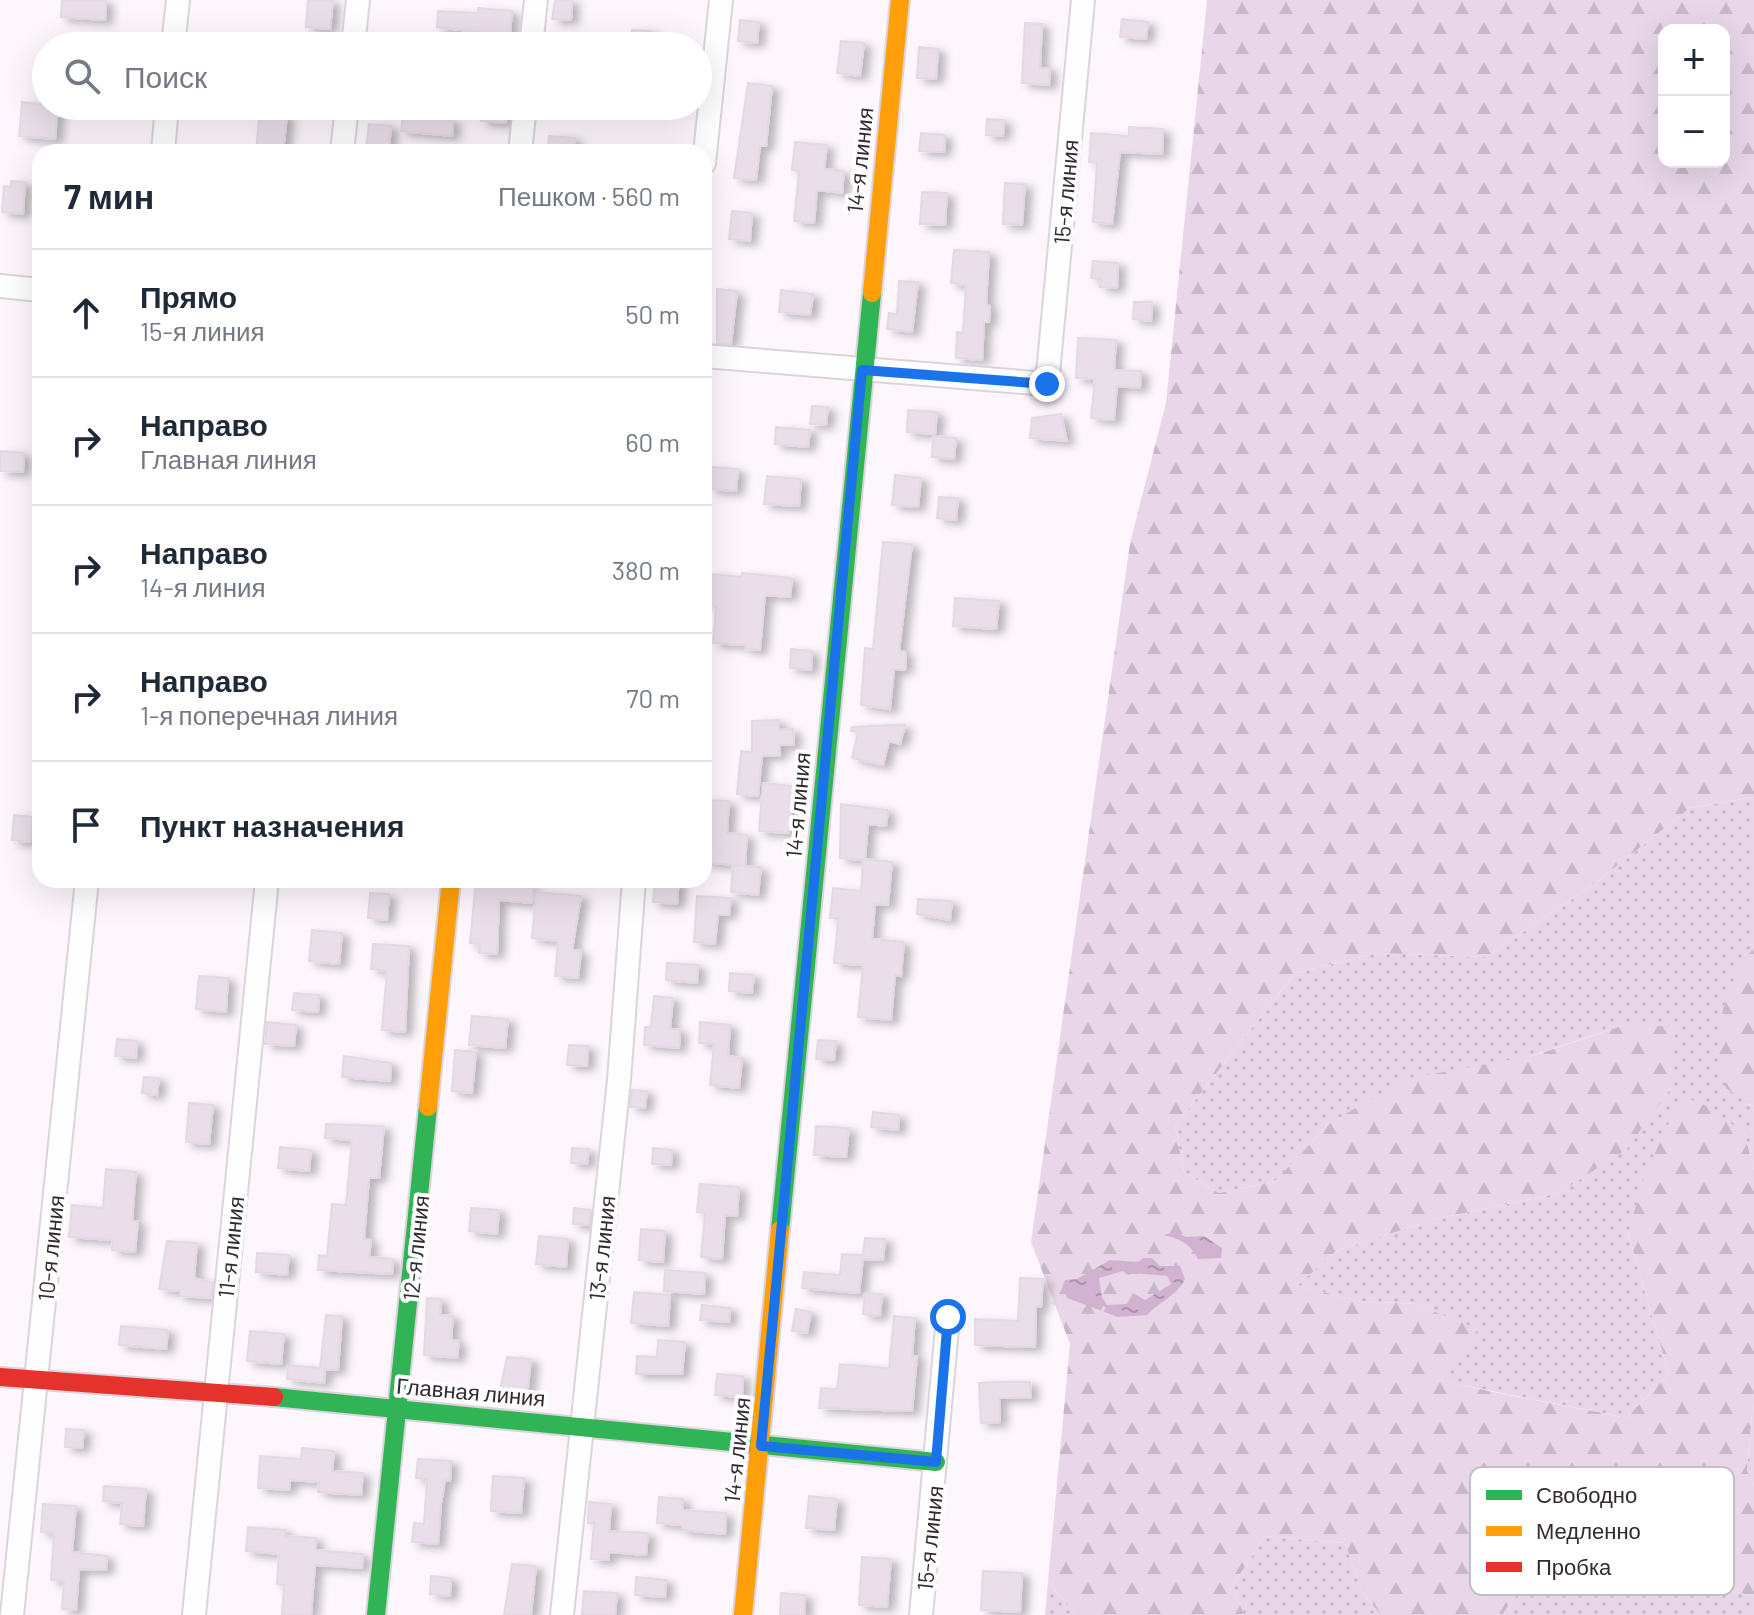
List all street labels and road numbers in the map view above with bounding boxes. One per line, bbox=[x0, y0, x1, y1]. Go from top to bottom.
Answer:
street label: 14-я линия bbox=[841, 106, 877, 214]
street label: 15-я линия bbox=[1047, 138, 1083, 246]
street label: 14-я линия bbox=[779, 751, 815, 859]
street label: 10-я линия bbox=[32, 1194, 68, 1302]
street label: 12-я линия bbox=[397, 1194, 433, 1302]
street label: 13-я линия bbox=[583, 1194, 619, 1302]
street label: 11-я линия bbox=[212, 1195, 248, 1299]
street label: Главная линия bbox=[395, 1372, 547, 1410]
street label: 14-я линия bbox=[718, 1396, 754, 1504]
street label: 15-я линия bbox=[911, 1484, 947, 1592]

